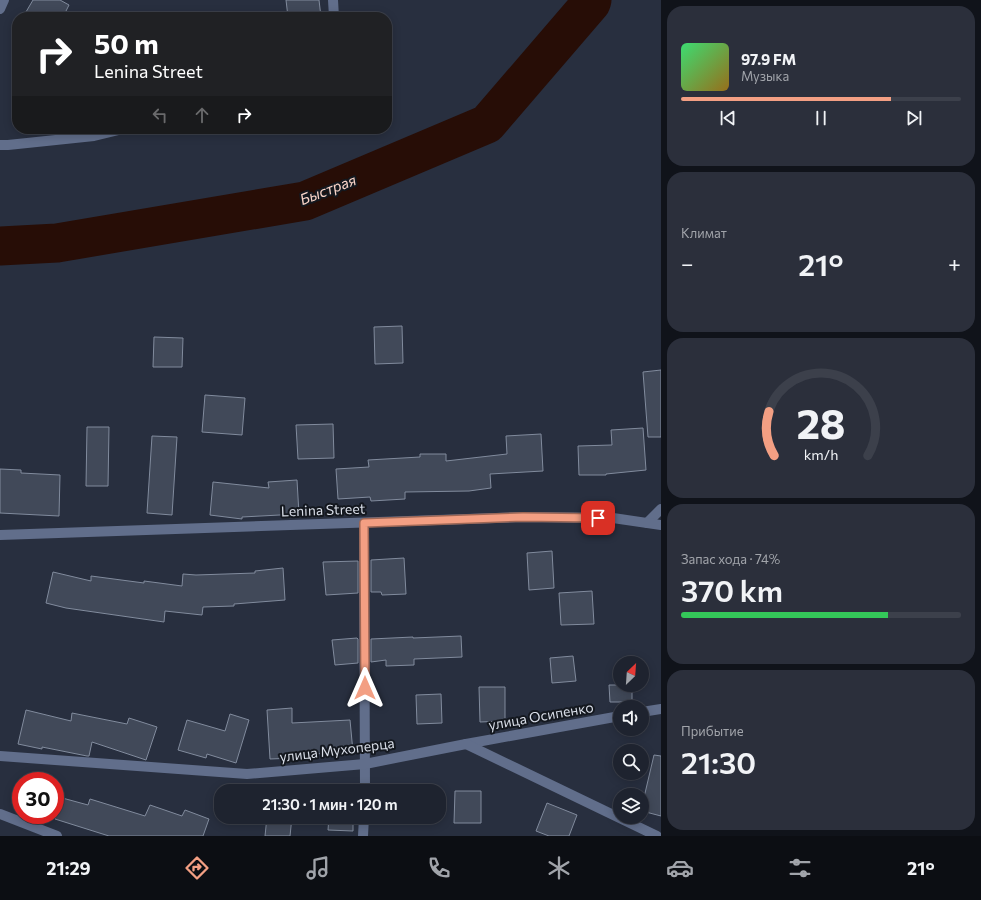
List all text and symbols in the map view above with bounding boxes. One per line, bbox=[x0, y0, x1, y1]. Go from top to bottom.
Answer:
text: 50 m bbox=[94, 26, 159, 60]
icon: right bbox=[28, 28, 80, 80]
text: 97.9 FM bbox=[741, 50, 796, 68]
text: Lenina Street bbox=[94, 60, 203, 82]
text: Музыка bbox=[741, 68, 789, 84]
icon: left bbox=[149, 104, 171, 126]
icon: ahead bbox=[191, 104, 213, 126]
icon: right bbox=[233, 104, 255, 126]
icon: previous bbox=[717, 107, 739, 129]
icon: pause bbox=[810, 107, 832, 129]
icon: next bbox=[903, 107, 925, 129]
water label: Быстрая bbox=[297, 170, 359, 208]
text: Климат bbox=[681, 225, 727, 241]
text: 21° bbox=[798, 245, 843, 282]
text: − bbox=[681, 250, 694, 277]
text: + bbox=[948, 250, 961, 277]
text: 28 bbox=[796, 397, 846, 448]
text: km/h bbox=[804, 445, 838, 463]
street label: Lenina Street bbox=[280, 500, 366, 519]
pin bbox=[581, 501, 615, 535]
icon: arrive bbox=[587, 507, 609, 529]
text: Запас хода · 74% bbox=[681, 551, 780, 567]
text: 370 km bbox=[681, 571, 783, 608]
north arrow bbox=[613, 656, 649, 692]
map controls bbox=[613, 656, 649, 824]
position arrow bbox=[344, 667, 386, 709]
street label: улица Осипенко bbox=[487, 698, 595, 733]
button: sound bbox=[613, 700, 649, 736]
text: Прибытие bbox=[681, 723, 744, 739]
street label: улица Мухоперца bbox=[279, 734, 395, 765]
text: 21:30 bbox=[681, 743, 756, 780]
button: search bbox=[613, 744, 649, 780]
speed limit sign: 30 bbox=[12, 772, 64, 824]
button: layers bbox=[613, 788, 649, 824]
text: 21:30 · 1 мин · 120 m bbox=[262, 795, 398, 813]
icon: directions bbox=[183, 854, 211, 882]
icon: music bbox=[304, 854, 332, 882]
icon: phone bbox=[425, 854, 453, 882]
icon: climate bbox=[545, 854, 573, 882]
icon: car bbox=[666, 854, 694, 882]
icon: filters bbox=[786, 854, 814, 882]
text: 21:29 bbox=[46, 857, 91, 879]
text: 21° bbox=[907, 857, 935, 879]

